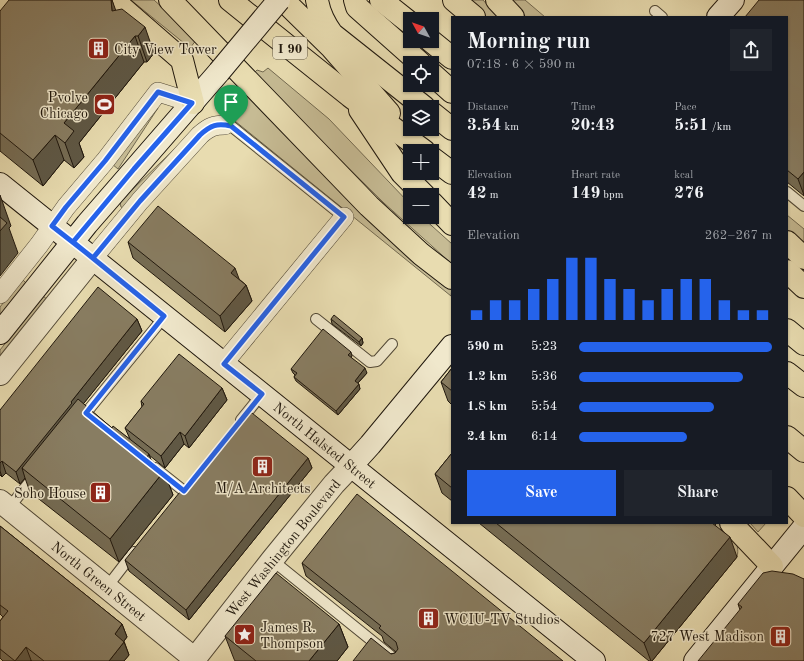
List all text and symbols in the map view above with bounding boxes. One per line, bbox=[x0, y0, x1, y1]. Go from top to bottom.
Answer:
north arrow bbox=[403, 12, 439, 48]
map controls bbox=[403, 12, 439, 224]
button: share bbox=[730, 29, 772, 71]
text: Morning run bbox=[467, 31, 590, 53]
building icon: City View Tower bbox=[86, 36, 112, 62]
road number: I 90 bbox=[273, 37, 307, 59]
place label: City View Tower bbox=[114, 43, 217, 57]
button: locate bbox=[403, 56, 439, 92]
text: 07:18 · 6 × 590 m bbox=[467, 58, 575, 71]
pin bbox=[214, 85, 248, 126]
place label: Pvolve Chicago bbox=[40, 91, 88, 121]
icon: arrive bbox=[220, 91, 242, 113]
sports icon: Pvolve Chicago bbox=[91, 92, 117, 118]
button: layers bbox=[403, 100, 439, 136]
text: Distance bbox=[467, 102, 508, 113]
text: Time bbox=[571, 102, 595, 113]
text: Pace bbox=[674, 102, 697, 113]
text: 3.54 bbox=[467, 117, 501, 134]
text: 20:43 bbox=[571, 117, 615, 134]
text: 5:51 bbox=[674, 117, 709, 134]
text: km bbox=[501, 122, 519, 133]
text: /km bbox=[709, 122, 731, 133]
button: + bbox=[403, 144, 439, 180]
text: Elevation bbox=[467, 170, 512, 181]
text: Heart rate bbox=[571, 170, 620, 181]
text: kcal bbox=[674, 170, 693, 181]
text: 42 bbox=[467, 185, 487, 202]
text: 149 bbox=[571, 185, 600, 202]
text: 276 bbox=[674, 185, 704, 202]
button: − bbox=[403, 188, 439, 224]
text: m bbox=[487, 190, 499, 201]
text: bpm bbox=[600, 190, 623, 201]
text: Elevation bbox=[467, 229, 520, 242]
text: 262–267 m bbox=[705, 229, 772, 242]
text: 590 m bbox=[467, 340, 504, 353]
text: 5:23 bbox=[531, 340, 557, 353]
text: 1.2 km bbox=[467, 370, 507, 383]
text: 5:36 bbox=[531, 370, 557, 383]
street label: North Halsted Street bbox=[270, 400, 378, 491]
text: 1.8 km bbox=[467, 400, 507, 413]
text: 5:54 bbox=[531, 400, 557, 413]
text: 2.4 km bbox=[467, 430, 507, 443]
text: 6:14 bbox=[531, 430, 557, 443]
building icon: M/A Architects bbox=[250, 453, 276, 479]
button: Save bbox=[467, 470, 616, 516]
button: Share bbox=[624, 470, 772, 516]
street label: West Washington Boulevard bbox=[224, 477, 344, 620]
building icon: Soho House bbox=[88, 480, 114, 506]
place label: M/A Architects bbox=[215, 482, 311, 496]
place label: Soho House bbox=[14, 487, 86, 501]
street label: North Green Street bbox=[48, 539, 148, 624]
building icon: WCIU-TV Studios bbox=[416, 606, 442, 632]
place label: WCIU-TV Studios bbox=[444, 613, 560, 627]
place label: James R. Thompson bbox=[260, 621, 324, 651]
place icon: James R. Thompson bbox=[231, 622, 257, 648]
building icon: 727 West Madison bbox=[767, 623, 793, 649]
place label: 727 West Madison bbox=[650, 630, 764, 644]

